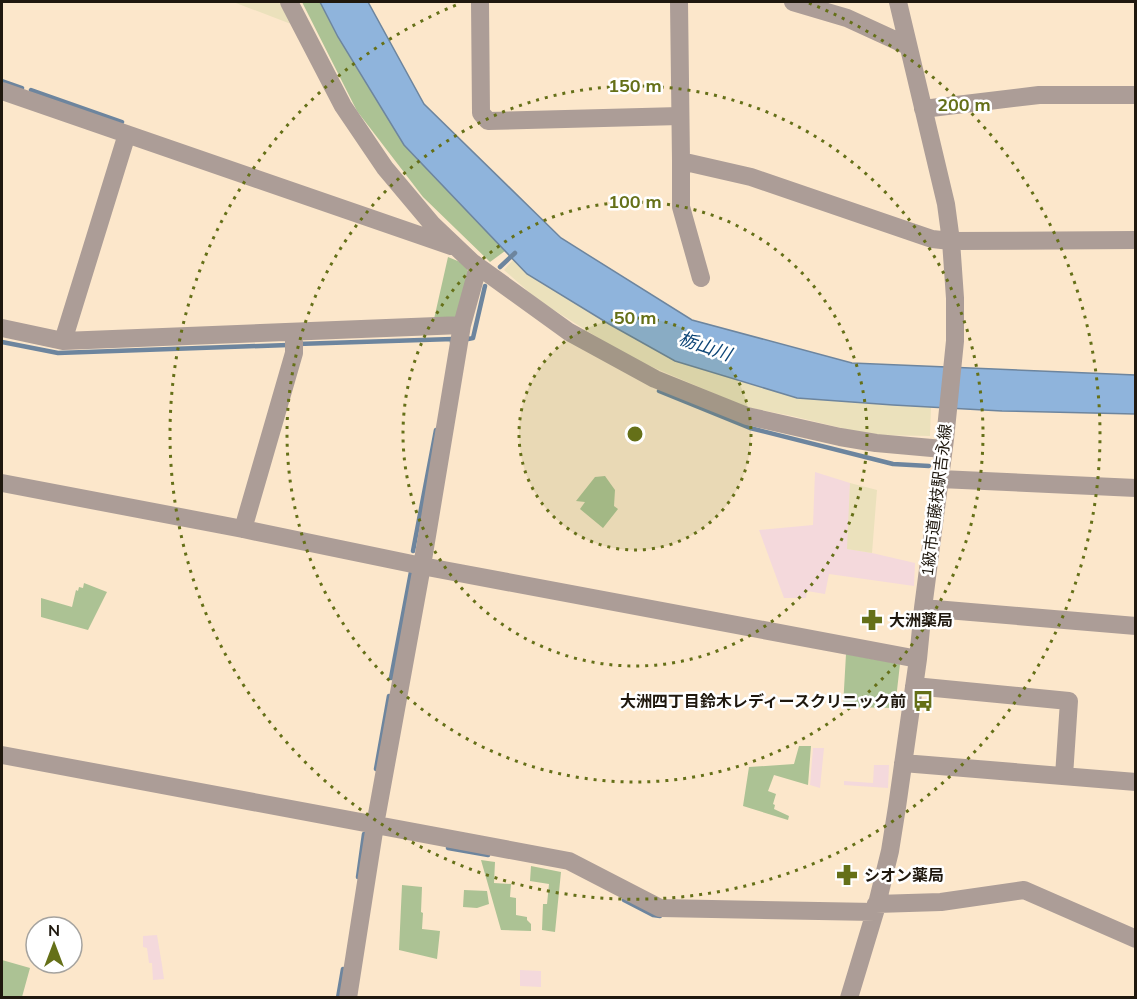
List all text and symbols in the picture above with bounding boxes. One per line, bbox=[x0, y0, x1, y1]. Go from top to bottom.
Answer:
text: 150 m bbox=[608, 74, 662, 97]
text: 200 m bbox=[937, 93, 991, 116]
text: 100 m bbox=[608, 190, 662, 213]
text: 50 m bbox=[614, 306, 656, 329]
water label: 栃山川 bbox=[676, 326, 736, 366]
street label: 1級市道藤枝駅吉永線 bbox=[917, 423, 955, 577]
centre of rings bbox=[625, 424, 645, 444]
pharmacy icon: 大洲薬局 bbox=[860, 608, 884, 632]
place label: 大洲薬局 bbox=[889, 610, 953, 630]
bus stop icon: 大洲四丁目鈴木レディースクリニック前 bbox=[911, 689, 935, 713]
place label: 大洲四丁目鈴木レディースクリニック前 bbox=[620, 691, 906, 711]
pharmacy icon: シオン薬局 bbox=[835, 863, 859, 887]
place label: シオン薬局 bbox=[864, 865, 944, 885]
north arrow bbox=[24, 915, 84, 975]
text: N bbox=[48, 920, 60, 940]

